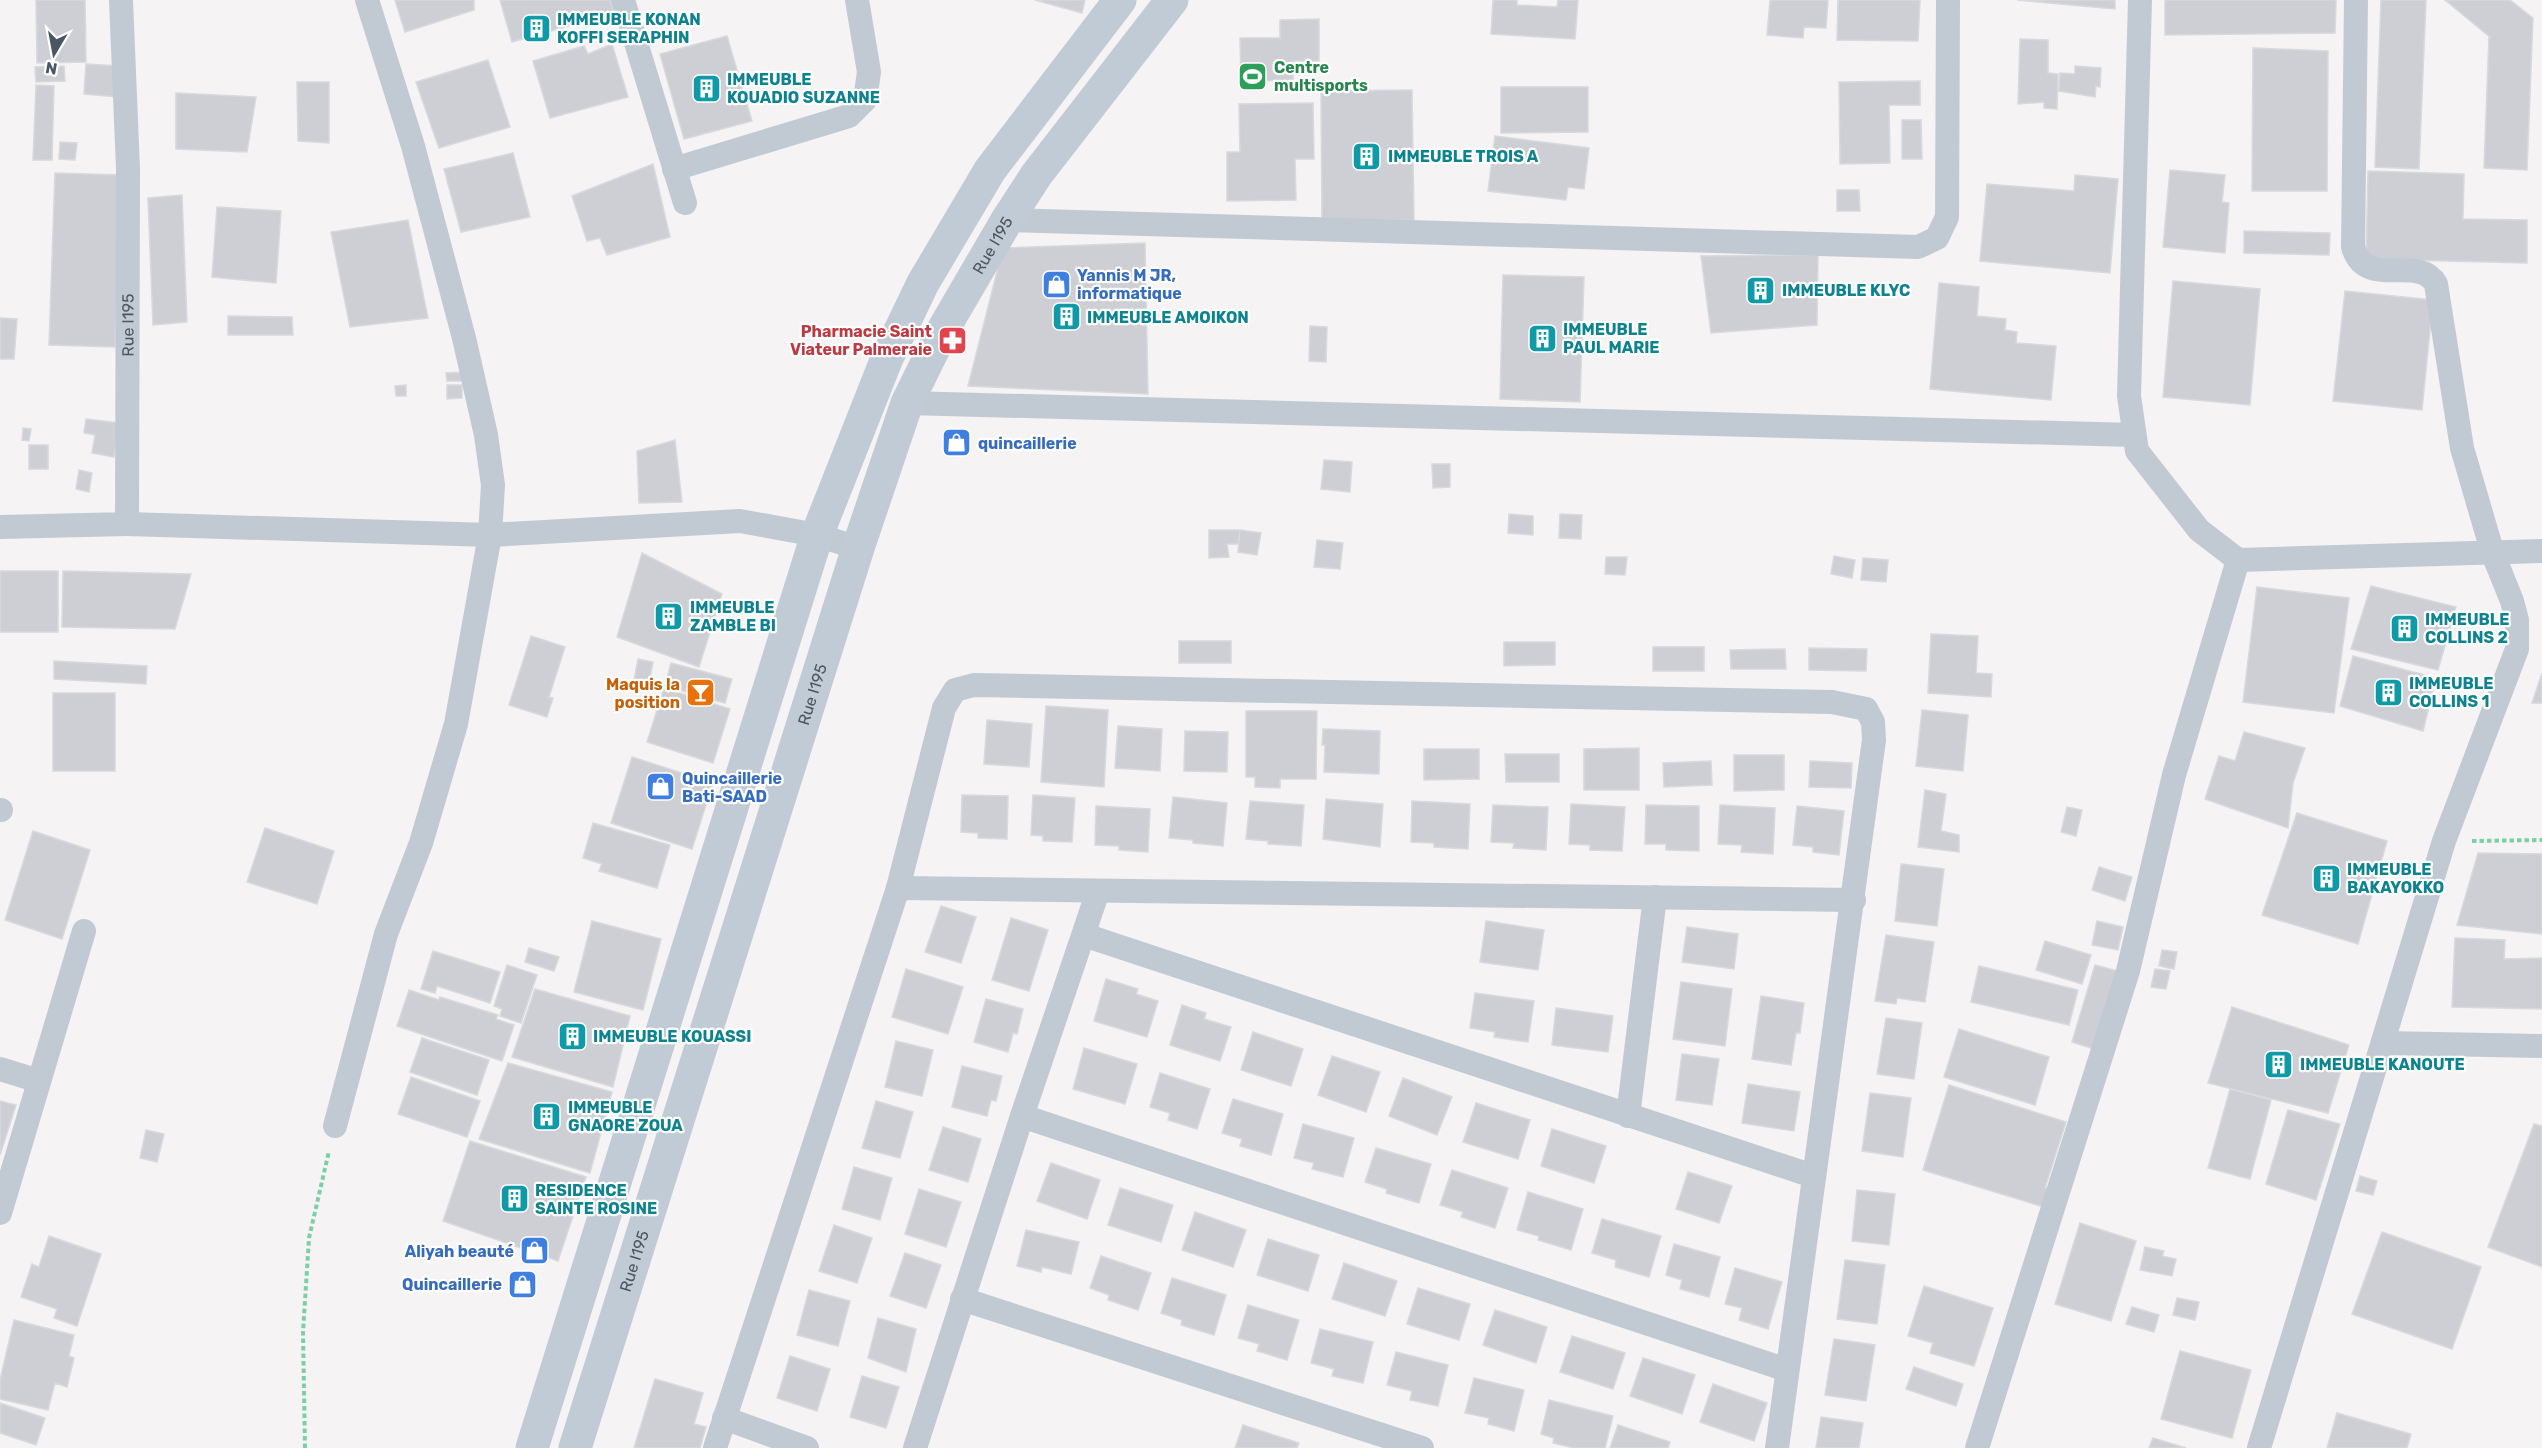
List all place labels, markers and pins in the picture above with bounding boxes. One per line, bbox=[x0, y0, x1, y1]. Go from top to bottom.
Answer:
place label: IMMEUBLE KONAN KOFFI SERAPHIN bbox=[557, 10, 701, 47]
building icon: IMMEUBLE KONAN KOFFI SERAPHIN bbox=[520, 12, 552, 44]
place label: Centre multisports bbox=[1274, 58, 1368, 95]
sports icon: Centre multisports bbox=[1237, 60, 1269, 92]
place label: IMMEUBLE KOUADIO SUZANNE bbox=[727, 70, 880, 107]
building icon: IMMEUBLE KOUADIO SUZANNE bbox=[690, 72, 722, 104]
building icon: IMMEUBLE TROIS A bbox=[1351, 140, 1383, 172]
place label: IMMEUBLE TROIS A bbox=[1388, 147, 1539, 166]
place label: Yannis M JR, informatique bbox=[1077, 266, 1182, 303]
shop icon: Yannis M JR, informatique bbox=[1040, 268, 1072, 300]
building icon: IMMEUBLE KLYC bbox=[1745, 274, 1777, 306]
place label: IMMEUBLE KLYC bbox=[1782, 281, 1910, 300]
building icon: IMMEUBLE AMOIKON bbox=[1050, 301, 1082, 333]
place label: IMMEUBLE AMOIKON bbox=[1087, 308, 1249, 327]
place label: IMMEUBLE PAUL MARIE bbox=[1563, 320, 1660, 357]
place label: Pharmacie Saint Viateur Palmeraie bbox=[790, 322, 933, 359]
building icon: IMMEUBLE PAUL MARIE bbox=[1526, 322, 1558, 354]
pharmacy icon: Pharmacie Saint Viateur Palmeraie bbox=[937, 324, 969, 356]
shop icon: quincaillerie bbox=[941, 427, 973, 459]
place label: quincaillerie bbox=[978, 434, 1077, 453]
place label: IMMEUBLE ZAMBLE BI bbox=[690, 598, 776, 635]
building icon: IMMEUBLE ZAMBLE BI bbox=[653, 600, 685, 632]
place label: IMMEUBLE COLLINS 2 bbox=[2425, 610, 2510, 647]
building icon: IMMEUBLE COLLINS 2 bbox=[2388, 612, 2420, 644]
place label: IMMEUBLE COLLINS 1 bbox=[2409, 674, 2494, 711]
place label: Maquis la position bbox=[606, 675, 680, 712]
building icon: IMMEUBLE COLLINS 1 bbox=[2372, 676, 2404, 708]
bar icon: Maquis la position bbox=[685, 677, 717, 709]
place label: Quincaillerie Bati-SAAD bbox=[682, 769, 782, 806]
shop icon: Quincaillerie Bati-SAAD bbox=[645, 771, 677, 803]
place label: IMMEUBLE BAKAYOKKO bbox=[2347, 860, 2444, 897]
building icon: IMMEUBLE BAKAYOKKO bbox=[2310, 862, 2342, 894]
building icon: IMMEUBLE KOUASSI bbox=[556, 1020, 588, 1052]
place label: IMMEUBLE KOUASSI bbox=[593, 1027, 751, 1046]
building icon: IMMEUBLE KANOUTE bbox=[2263, 1048, 2295, 1080]
place label: IMMEUBLE KANOUTE bbox=[2300, 1055, 2465, 1074]
place label: IMMEUBLE GNAORE ZOUA bbox=[568, 1098, 683, 1135]
building icon: IMMEUBLE GNAORE ZOUA bbox=[531, 1100, 563, 1132]
place label: RESIDENCE SAINTE ROSINE bbox=[535, 1181, 657, 1218]
building icon: RESIDENCE SAINTE ROSINE bbox=[498, 1183, 530, 1215]
shop icon: Aliyah beauté bbox=[519, 1235, 551, 1267]
place label: Aliyah beauté bbox=[405, 1242, 514, 1261]
shop icon: Quincaillerie bbox=[507, 1268, 539, 1300]
place label: Quincaillerie bbox=[402, 1275, 502, 1294]

